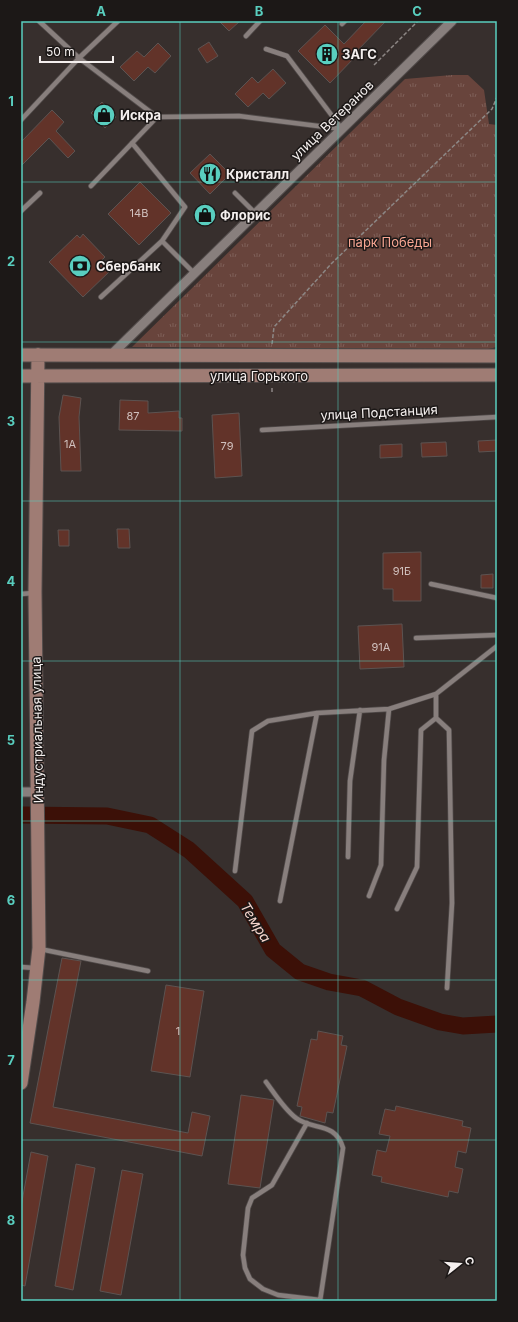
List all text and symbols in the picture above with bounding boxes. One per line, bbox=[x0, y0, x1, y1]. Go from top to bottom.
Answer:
text: A bbox=[96, 3, 106, 19]
text: B bbox=[255, 3, 264, 19]
text: C bbox=[412, 3, 422, 19]
scale bar bbox=[40, 38, 113, 64]
building icon: ЗАГС bbox=[314, 41, 340, 67]
text: 50 m bbox=[46, 44, 75, 59]
place label: ЗАГС bbox=[342, 46, 377, 62]
street label: улица Ветеранов bbox=[287, 77, 377, 163]
text: 1 bbox=[8, 93, 14, 109]
shop icon: Искра bbox=[91, 102, 117, 128]
place label: Искра bbox=[120, 107, 161, 123]
restaurant icon: Кристалл bbox=[197, 161, 223, 187]
place label: Кристалл bbox=[226, 166, 289, 182]
shop icon: Флорис bbox=[192, 202, 218, 228]
house number: 14В bbox=[130, 206, 148, 220]
place label: Флорис bbox=[220, 207, 271, 223]
park label: парк Победы bbox=[348, 234, 432, 250]
text: 2 bbox=[7, 253, 15, 269]
bank icon: Сбербанк bbox=[67, 253, 93, 279]
place label: Сбербанк bbox=[96, 258, 161, 274]
street label: улица Горького bbox=[210, 368, 308, 384]
street label: улица Подстанция bbox=[320, 401, 438, 423]
house number: 87 bbox=[126, 409, 140, 423]
text: 3 bbox=[7, 413, 15, 429]
house number: 1А bbox=[64, 437, 76, 451]
house number: 79 bbox=[221, 439, 234, 453]
house number: 91Б bbox=[393, 564, 411, 578]
text: 4 bbox=[7, 573, 16, 589]
house number: 91А bbox=[372, 640, 391, 654]
street label: Индустриальная улица bbox=[28, 656, 46, 804]
text: 5 bbox=[7, 732, 15, 748]
text: 6 bbox=[7, 892, 15, 908]
water label: Темра bbox=[237, 899, 275, 946]
house number: 1 bbox=[176, 1024, 180, 1038]
text: 7 bbox=[7, 1052, 15, 1068]
text: 8 bbox=[7, 1212, 15, 1228]
north arrow bbox=[440, 1244, 480, 1284]
text: С bbox=[462, 1255, 477, 1267]

